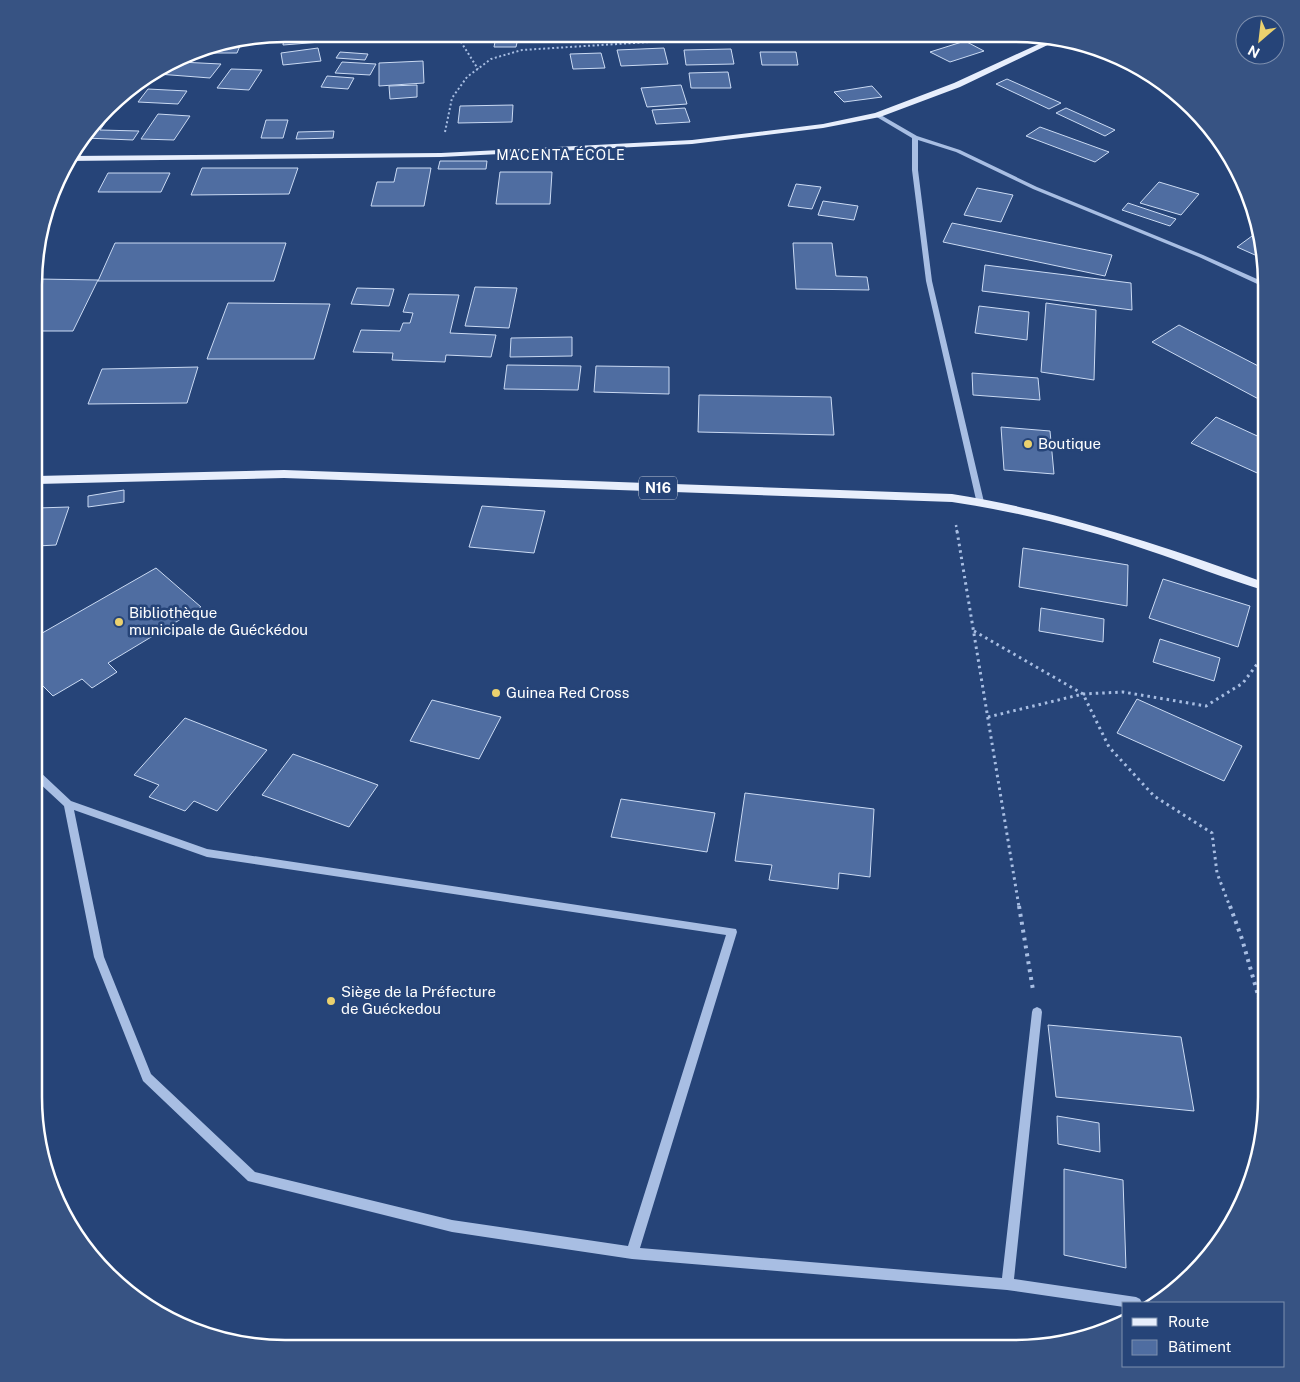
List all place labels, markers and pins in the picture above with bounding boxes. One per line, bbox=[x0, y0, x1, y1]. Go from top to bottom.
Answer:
place label: Boutique bbox=[1038, 435, 1101, 452]
marker: Boutique bbox=[1022, 438, 1034, 450]
place label: Bibliothèque municipale de Guéckédou bbox=[129, 604, 308, 638]
marker: Bibliothèque municipale de Guéckédou bbox=[113, 616, 125, 628]
place label: Guinea Red Cross bbox=[506, 684, 629, 701]
marker: Guinea Red Cross bbox=[490, 687, 502, 699]
place label: Siège de la Préfecture de Guéckedou bbox=[341, 983, 496, 1017]
marker: Siège de la Préfecture de Guéckedou bbox=[325, 995, 337, 1007]

